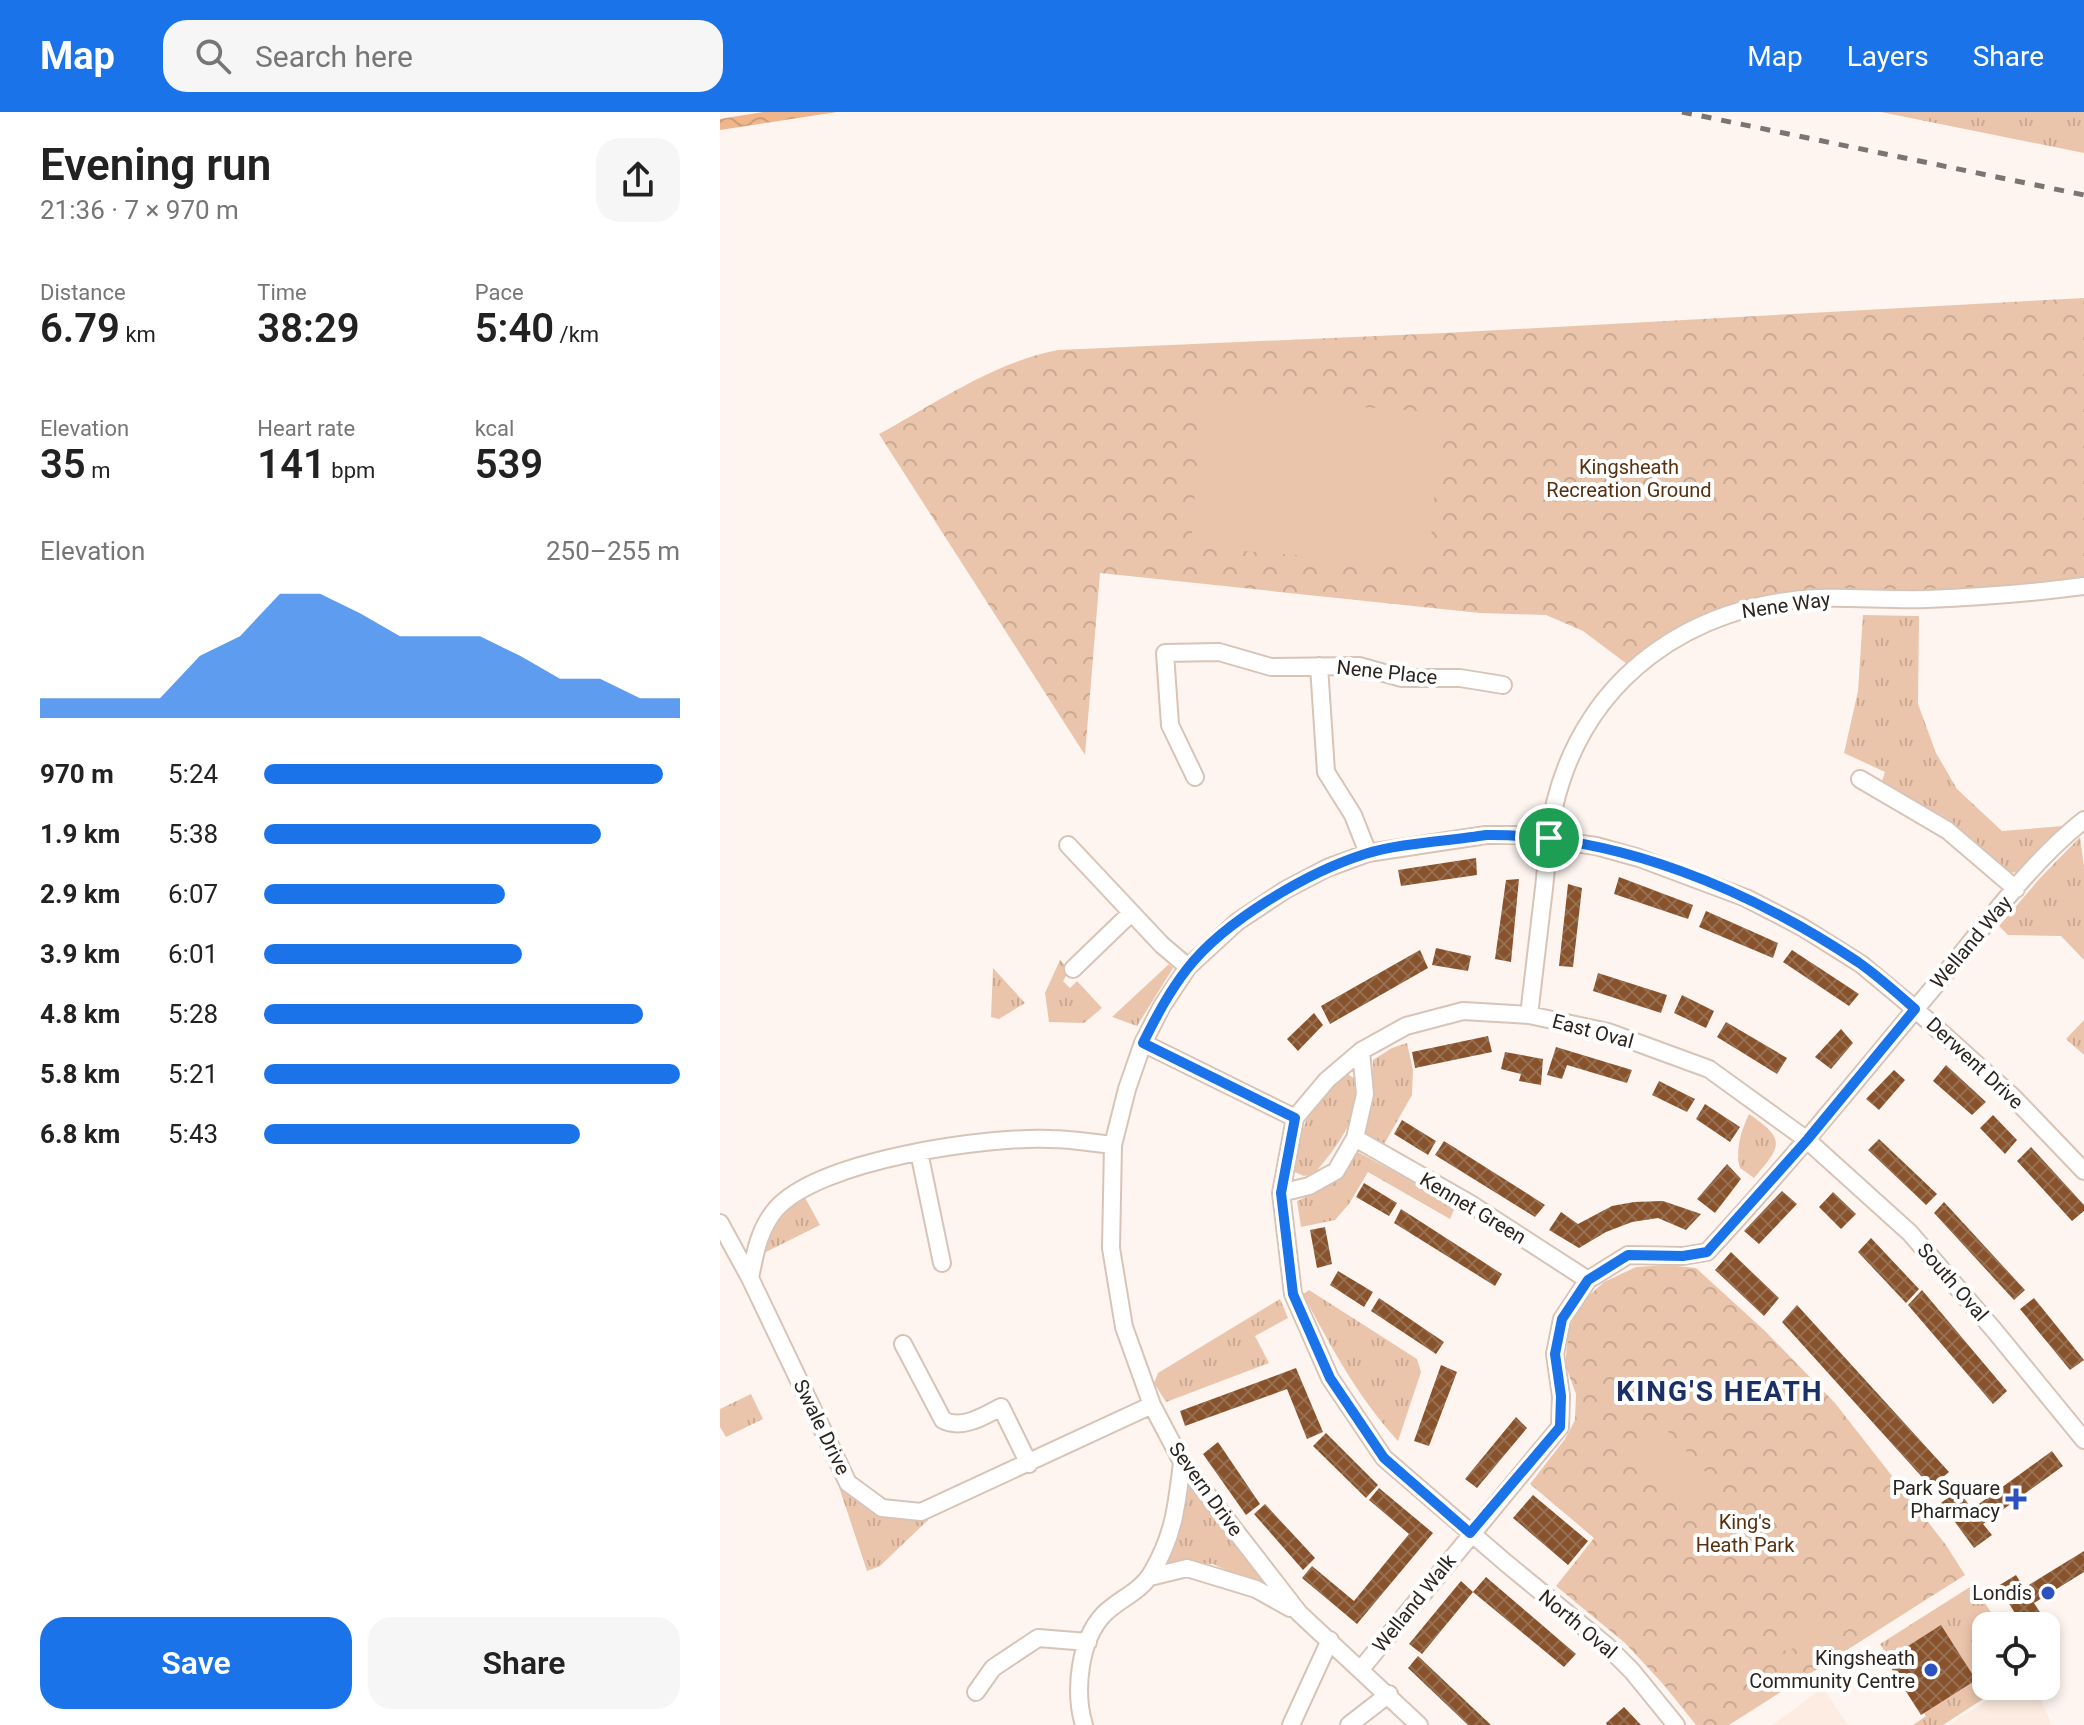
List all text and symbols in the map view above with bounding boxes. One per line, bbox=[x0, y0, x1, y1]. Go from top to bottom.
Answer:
search box bbox=[163, 20, 723, 92]
text: Map bbox=[40, 34, 115, 78]
icon: search bbox=[191, 34, 235, 78]
text: Search here bbox=[255, 39, 413, 74]
text: Map bbox=[1747, 40, 1803, 73]
text: Layers bbox=[1847, 40, 1929, 73]
text: Share bbox=[1973, 40, 2044, 73]
button: share bbox=[596, 138, 680, 222]
text: Evening run bbox=[40, 139, 271, 191]
text: 21:36 · 7 × 970 m bbox=[40, 195, 239, 225]
text: Distance bbox=[40, 280, 126, 305]
text: Time bbox=[257, 280, 307, 305]
text: Pace bbox=[475, 280, 524, 305]
text: 6.79 bbox=[40, 305, 120, 352]
text: 38:29 bbox=[257, 305, 360, 352]
text: 5:40 bbox=[475, 305, 554, 352]
text: km bbox=[120, 322, 156, 347]
text: /km bbox=[554, 322, 599, 347]
text: Elevation bbox=[40, 416, 129, 441]
text: Heart rate bbox=[257, 416, 355, 441]
text: kcal bbox=[475, 416, 514, 441]
text: 35 bbox=[40, 441, 86, 488]
text: 141 bbox=[257, 441, 326, 488]
text: 539 bbox=[475, 441, 543, 488]
park label: Kingsheath Recreation Ground bbox=[1546, 455, 1712, 502]
text: m bbox=[86, 458, 110, 483]
text: bpm bbox=[326, 458, 375, 483]
text: Elevation bbox=[40, 536, 145, 566]
text: 250–255 m bbox=[546, 536, 680, 566]
street label: Nene Way bbox=[1740, 587, 1832, 623]
street label: Nene Place bbox=[1336, 655, 1438, 689]
text: 970 m bbox=[40, 759, 114, 789]
text: 5:24 bbox=[168, 759, 218, 789]
pin bbox=[1515, 804, 1583, 872]
icon: arrive bbox=[1527, 816, 1571, 860]
text: 1.9 km bbox=[40, 819, 120, 849]
text: 5:38 bbox=[168, 819, 218, 849]
text: 2.9 km bbox=[40, 879, 120, 909]
text: 6:07 bbox=[168, 879, 218, 909]
street label: Welland Way bbox=[1925, 890, 2017, 993]
text: 3.9 km bbox=[40, 939, 120, 969]
text: 6:01 bbox=[168, 939, 218, 969]
text: 4.8 km bbox=[40, 999, 120, 1029]
text: 5:28 bbox=[168, 999, 218, 1029]
street label: East Oval bbox=[1550, 1009, 1636, 1053]
street label: Derwent Drive bbox=[1922, 1012, 2028, 1114]
text: 5.8 km bbox=[40, 1059, 120, 1089]
text: 5:21 bbox=[168, 1059, 218, 1089]
text: 6.8 km bbox=[40, 1119, 120, 1149]
text: 5:43 bbox=[168, 1119, 218, 1149]
street label: Kennet Green bbox=[1416, 1167, 1530, 1249]
street label: South Oval bbox=[1912, 1238, 1994, 1326]
street label: Swale Drive bbox=[789, 1375, 855, 1479]
district label: KING'S HEATH bbox=[1616, 1375, 1824, 1408]
street label: Severn Drive bbox=[1164, 1437, 1248, 1541]
place label: Park Square Pharmacy bbox=[1892, 1476, 2001, 1523]
marker: Park Square Pharmacy bbox=[2007, 1490, 2025, 1508]
park label: King's Heath Park bbox=[1696, 1510, 1795, 1557]
street label: Welland Walk bbox=[1367, 1548, 1461, 1657]
place label: Londis bbox=[1972, 1581, 2032, 1605]
street label: North Oval bbox=[1534, 1584, 1622, 1664]
marker: Londis bbox=[2039, 1584, 2057, 1602]
map controls bbox=[1972, 1612, 2060, 1700]
button: locate bbox=[1972, 1612, 2060, 1700]
button: Save bbox=[40, 1617, 352, 1709]
button: Share bbox=[368, 1617, 680, 1709]
place label: Kingsheath Community Centre bbox=[1749, 1646, 1915, 1693]
marker: Kingsheath Community Centre bbox=[1922, 1661, 1940, 1679]

